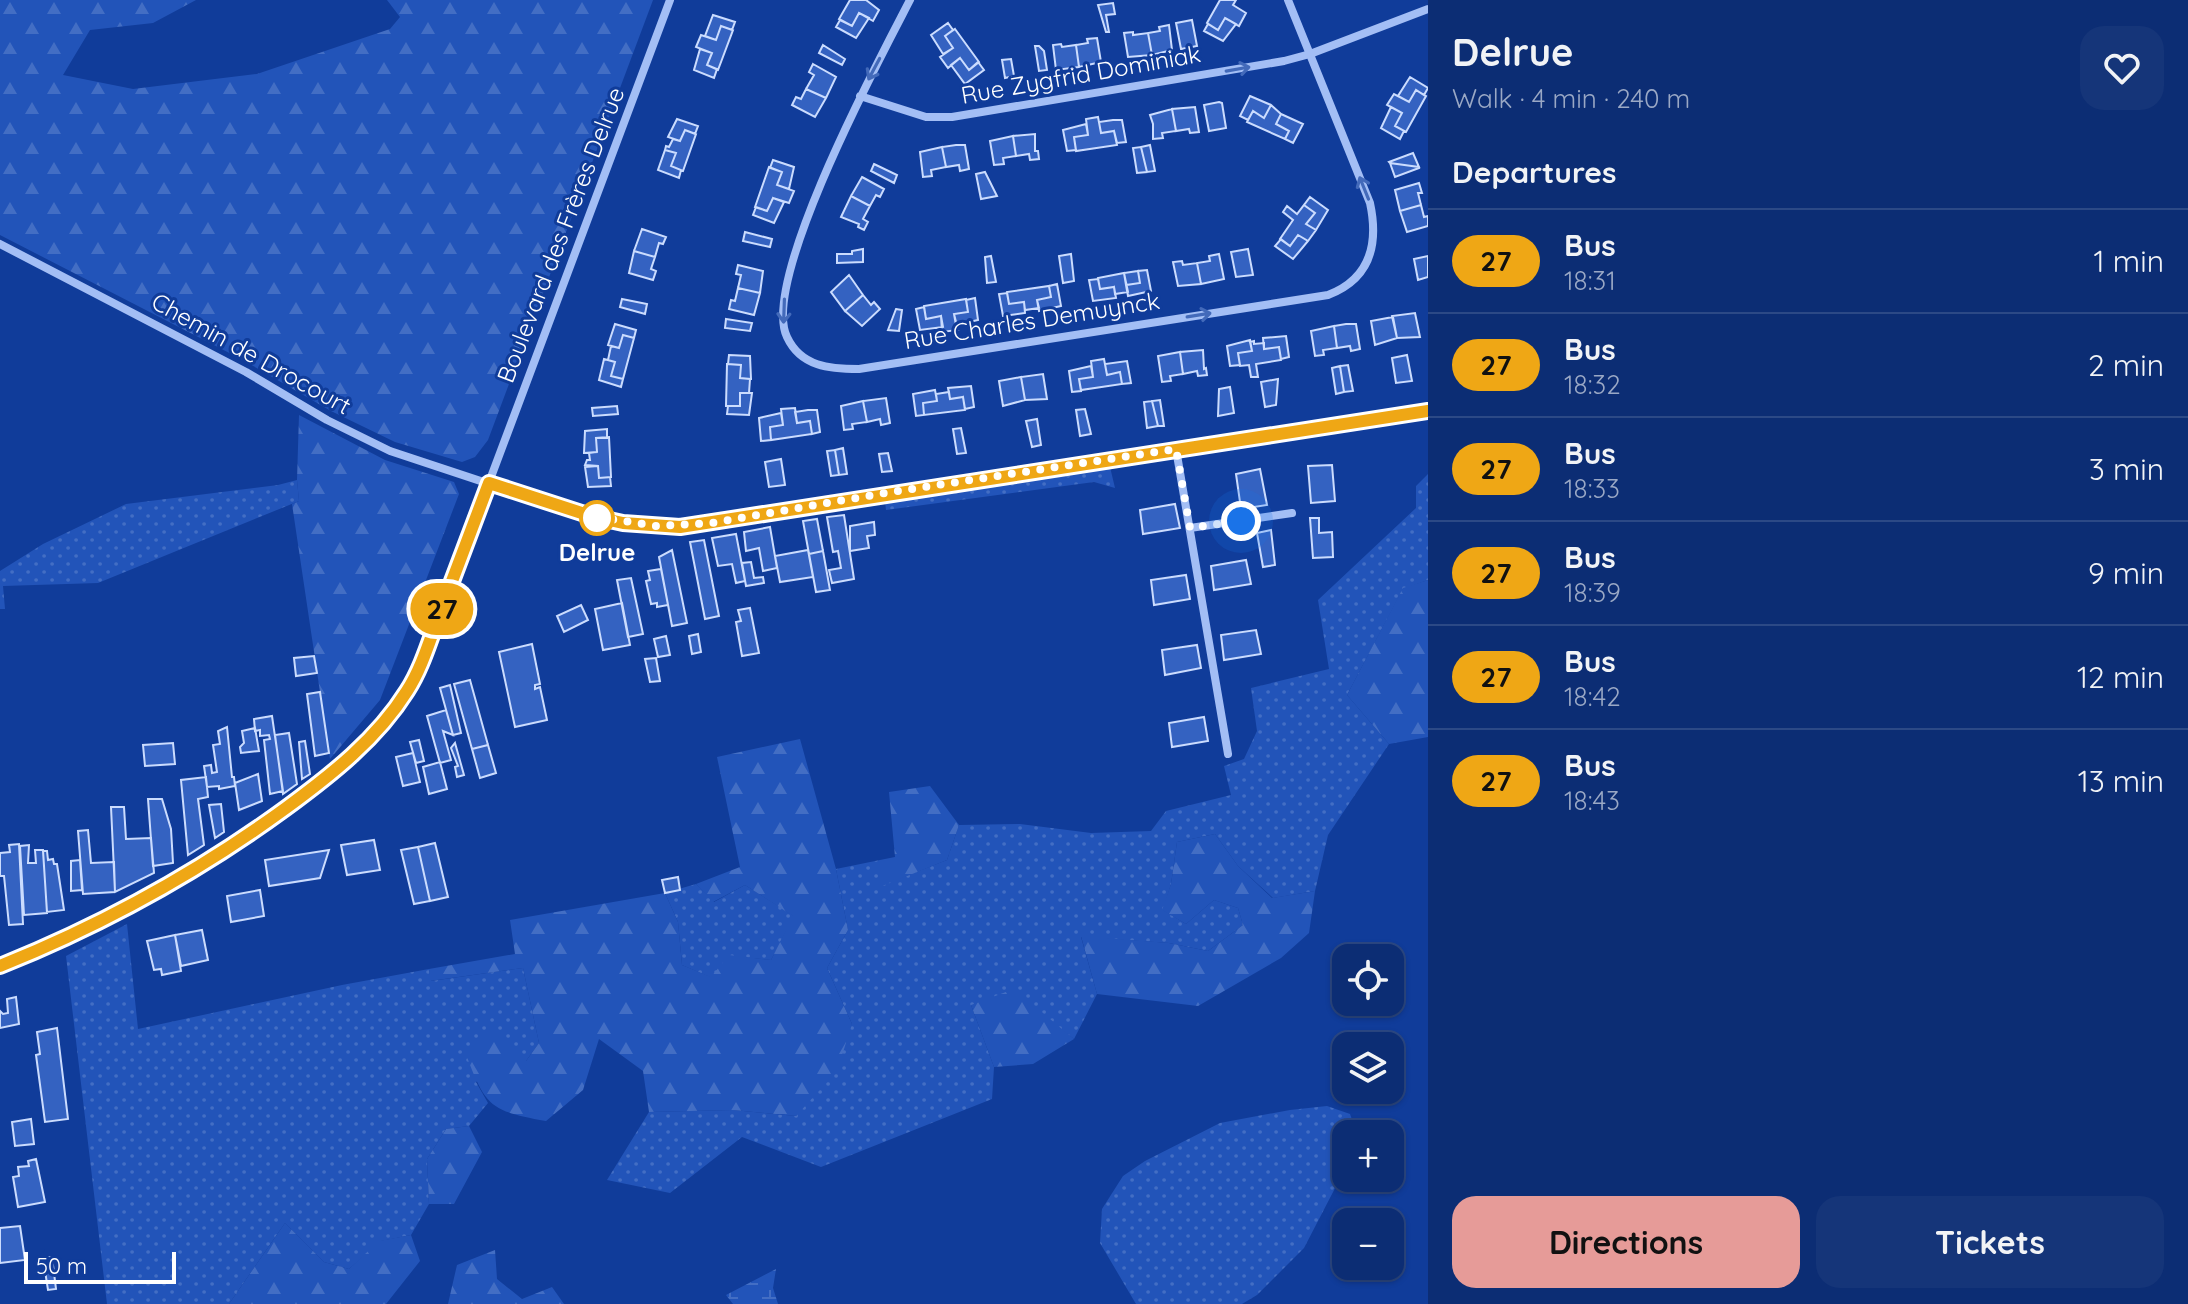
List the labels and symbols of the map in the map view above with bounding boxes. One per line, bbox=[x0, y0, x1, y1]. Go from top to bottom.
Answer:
street label: Rue Zygfrid Dominiak bbox=[959, 38, 1203, 110]
one-way arrow bbox=[865, 57, 881, 80]
one-way arrow bbox=[1225, 60, 1250, 75]
street label: Boulevard des Frères Delrue bbox=[490, 83, 630, 387]
one-way arrow bbox=[1356, 176, 1371, 201]
street label: Rue Charles Demuynck bbox=[902, 285, 1162, 355]
street label: Chemin de Drocourt bbox=[147, 286, 356, 420]
one-way arrow bbox=[776, 297, 791, 324]
one-way arrow bbox=[1186, 307, 1211, 322]
marker: Delrue bbox=[580, 501, 614, 535]
your location bbox=[1221, 501, 1261, 541]
place label: Delrue bbox=[559, 537, 635, 567]
line badge: 27 bbox=[406, 583, 478, 635]
scale bar bbox=[24, 1248, 176, 1284]

